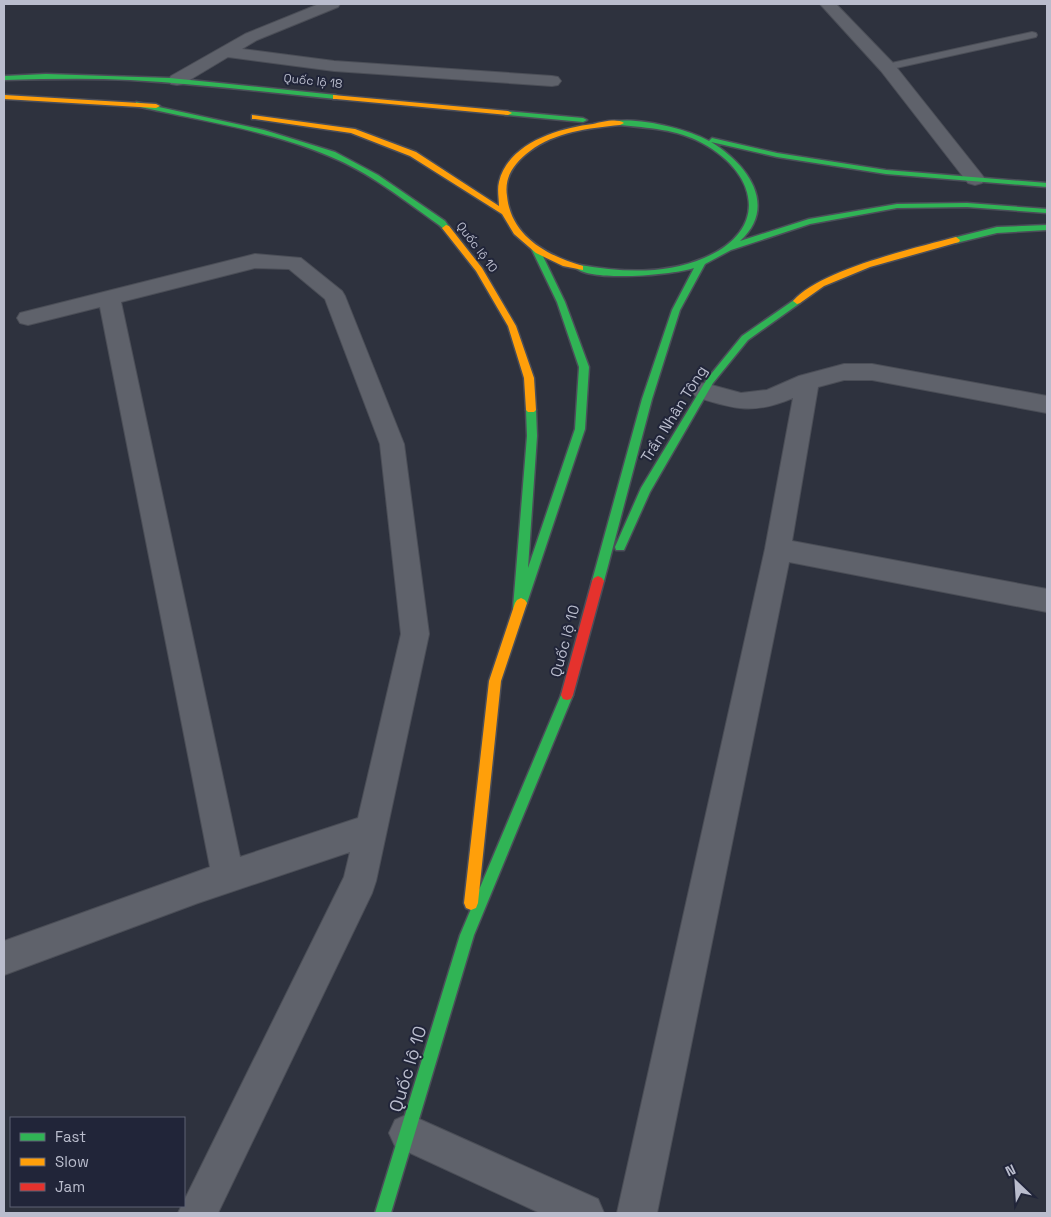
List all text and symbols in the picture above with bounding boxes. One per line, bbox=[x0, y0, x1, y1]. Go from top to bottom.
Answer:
street label: Quốc lộ 18 bbox=[283, 70, 343, 92]
street label: Quốc lộ 10 bbox=[453, 219, 501, 275]
street label: Trần Nhân Tông bbox=[636, 362, 711, 466]
street label: Quốc lộ 10 bbox=[546, 603, 583, 679]
street label: Quốc lộ 10 bbox=[384, 1023, 432, 1115]
legend bbox=[10, 1117, 185, 1207]
text: Fast bbox=[55, 1127, 86, 1146]
text: Slow bbox=[55, 1152, 89, 1171]
north arrow bbox=[991, 1157, 1041, 1207]
text: N bbox=[1002, 1160, 1019, 1180]
text: Jam bbox=[55, 1177, 85, 1196]

